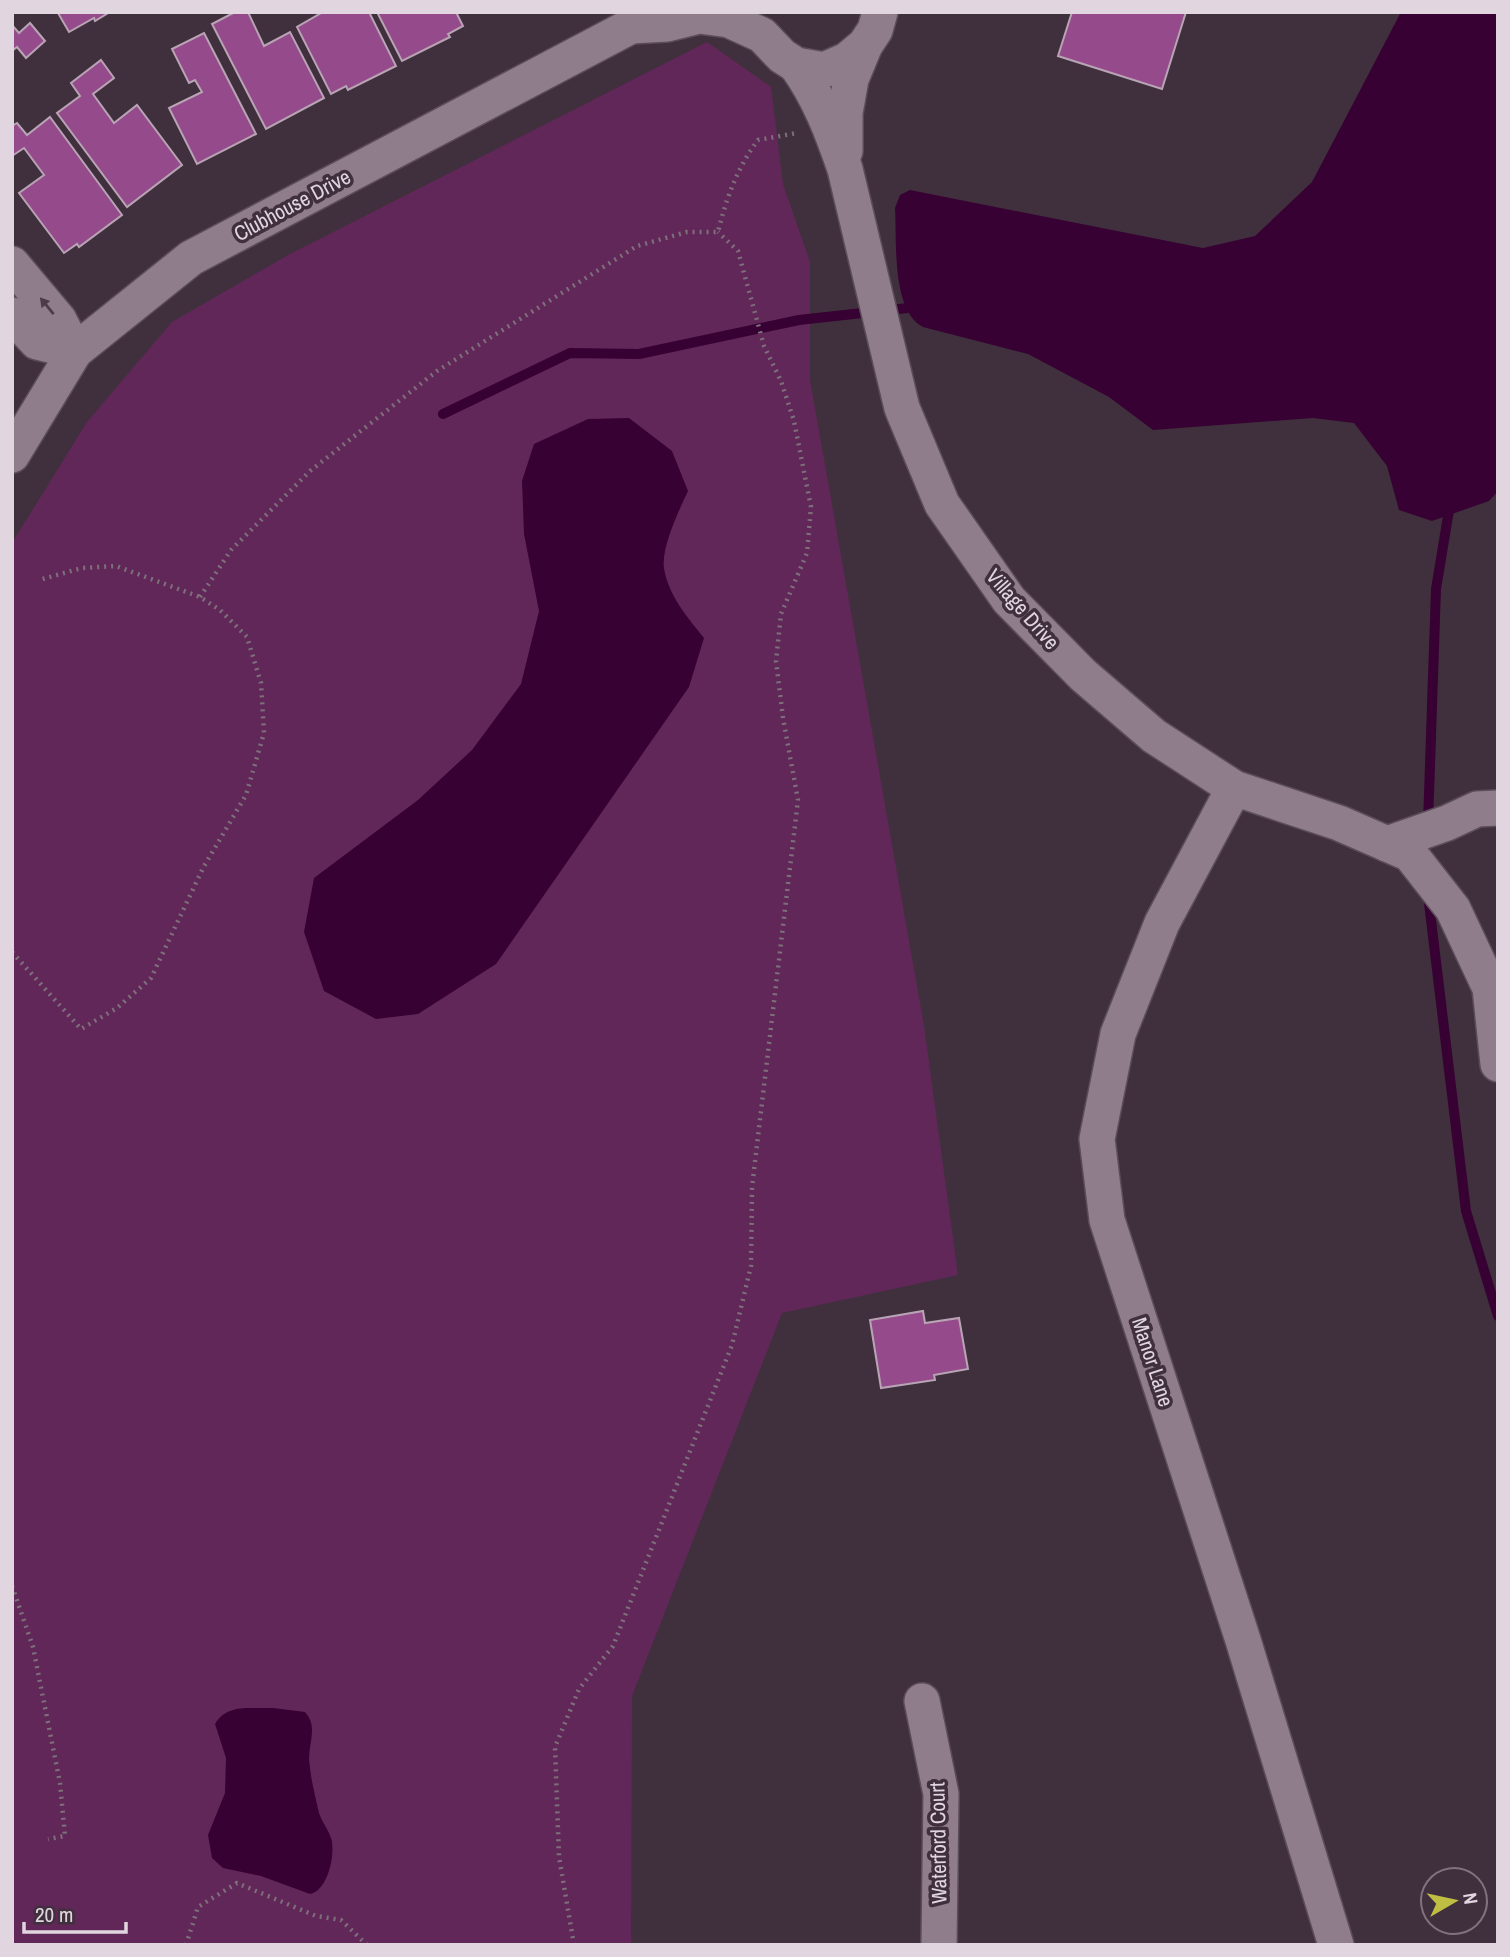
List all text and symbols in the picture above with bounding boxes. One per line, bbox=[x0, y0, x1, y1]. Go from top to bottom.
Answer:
street label: Clubhouse Drive bbox=[229, 162, 355, 248]
one-way arrow bbox=[40, 297, 55, 314]
street label: Village Drive bbox=[980, 562, 1066, 656]
street label: Manor Lane bbox=[1125, 1314, 1181, 1410]
street label: Waterford Court bbox=[922, 1782, 954, 1904]
north arrow bbox=[1419, 1866, 1489, 1936]
scale bar bbox=[24, 1890, 126, 1934]
text: N bbox=[1457, 1891, 1485, 1906]
text: 20 m bbox=[35, 1900, 73, 1929]

